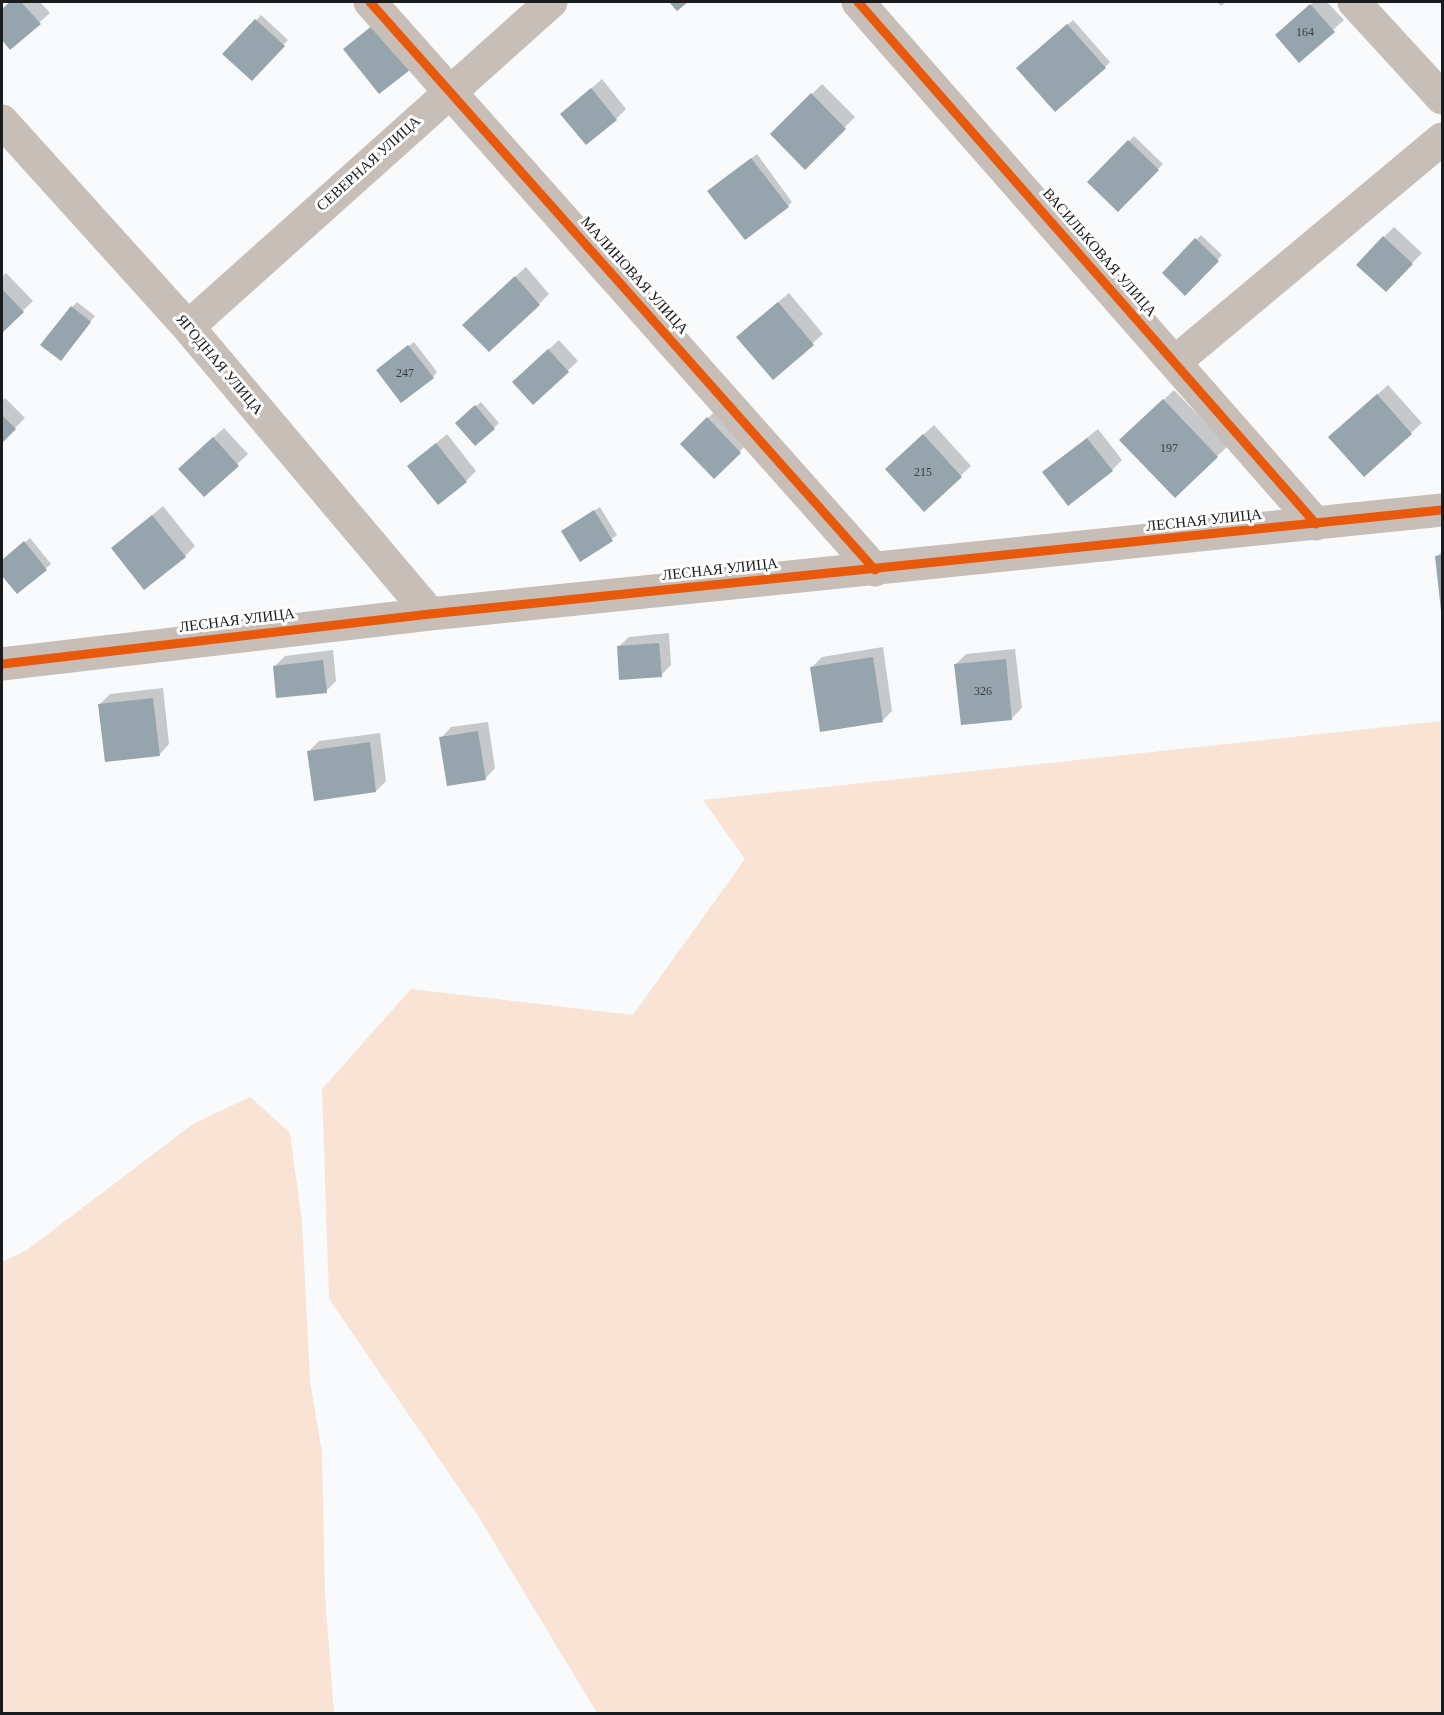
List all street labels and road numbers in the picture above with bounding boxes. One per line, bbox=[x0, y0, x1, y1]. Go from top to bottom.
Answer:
street label: СЕВЕРНАЯ УЛИЦА bbox=[313, 113, 425, 215]
street label: ВАСИЛЬКОВАЯ УЛИЦА bbox=[1038, 185, 1160, 321]
street label: МАЛИНОВАЯ УЛИЦА bbox=[576, 213, 692, 339]
street label: ЯГОДНАЯ УЛИЦА bbox=[172, 311, 266, 419]
street label: ЛЕСНАЯ УЛИЦА bbox=[1145, 506, 1263, 536]
street label: ЛЕСНАЯ УЛИЦА bbox=[661, 555, 779, 585]
street label: ЛЕСНАЯ УЛИЦА bbox=[178, 605, 296, 637]

